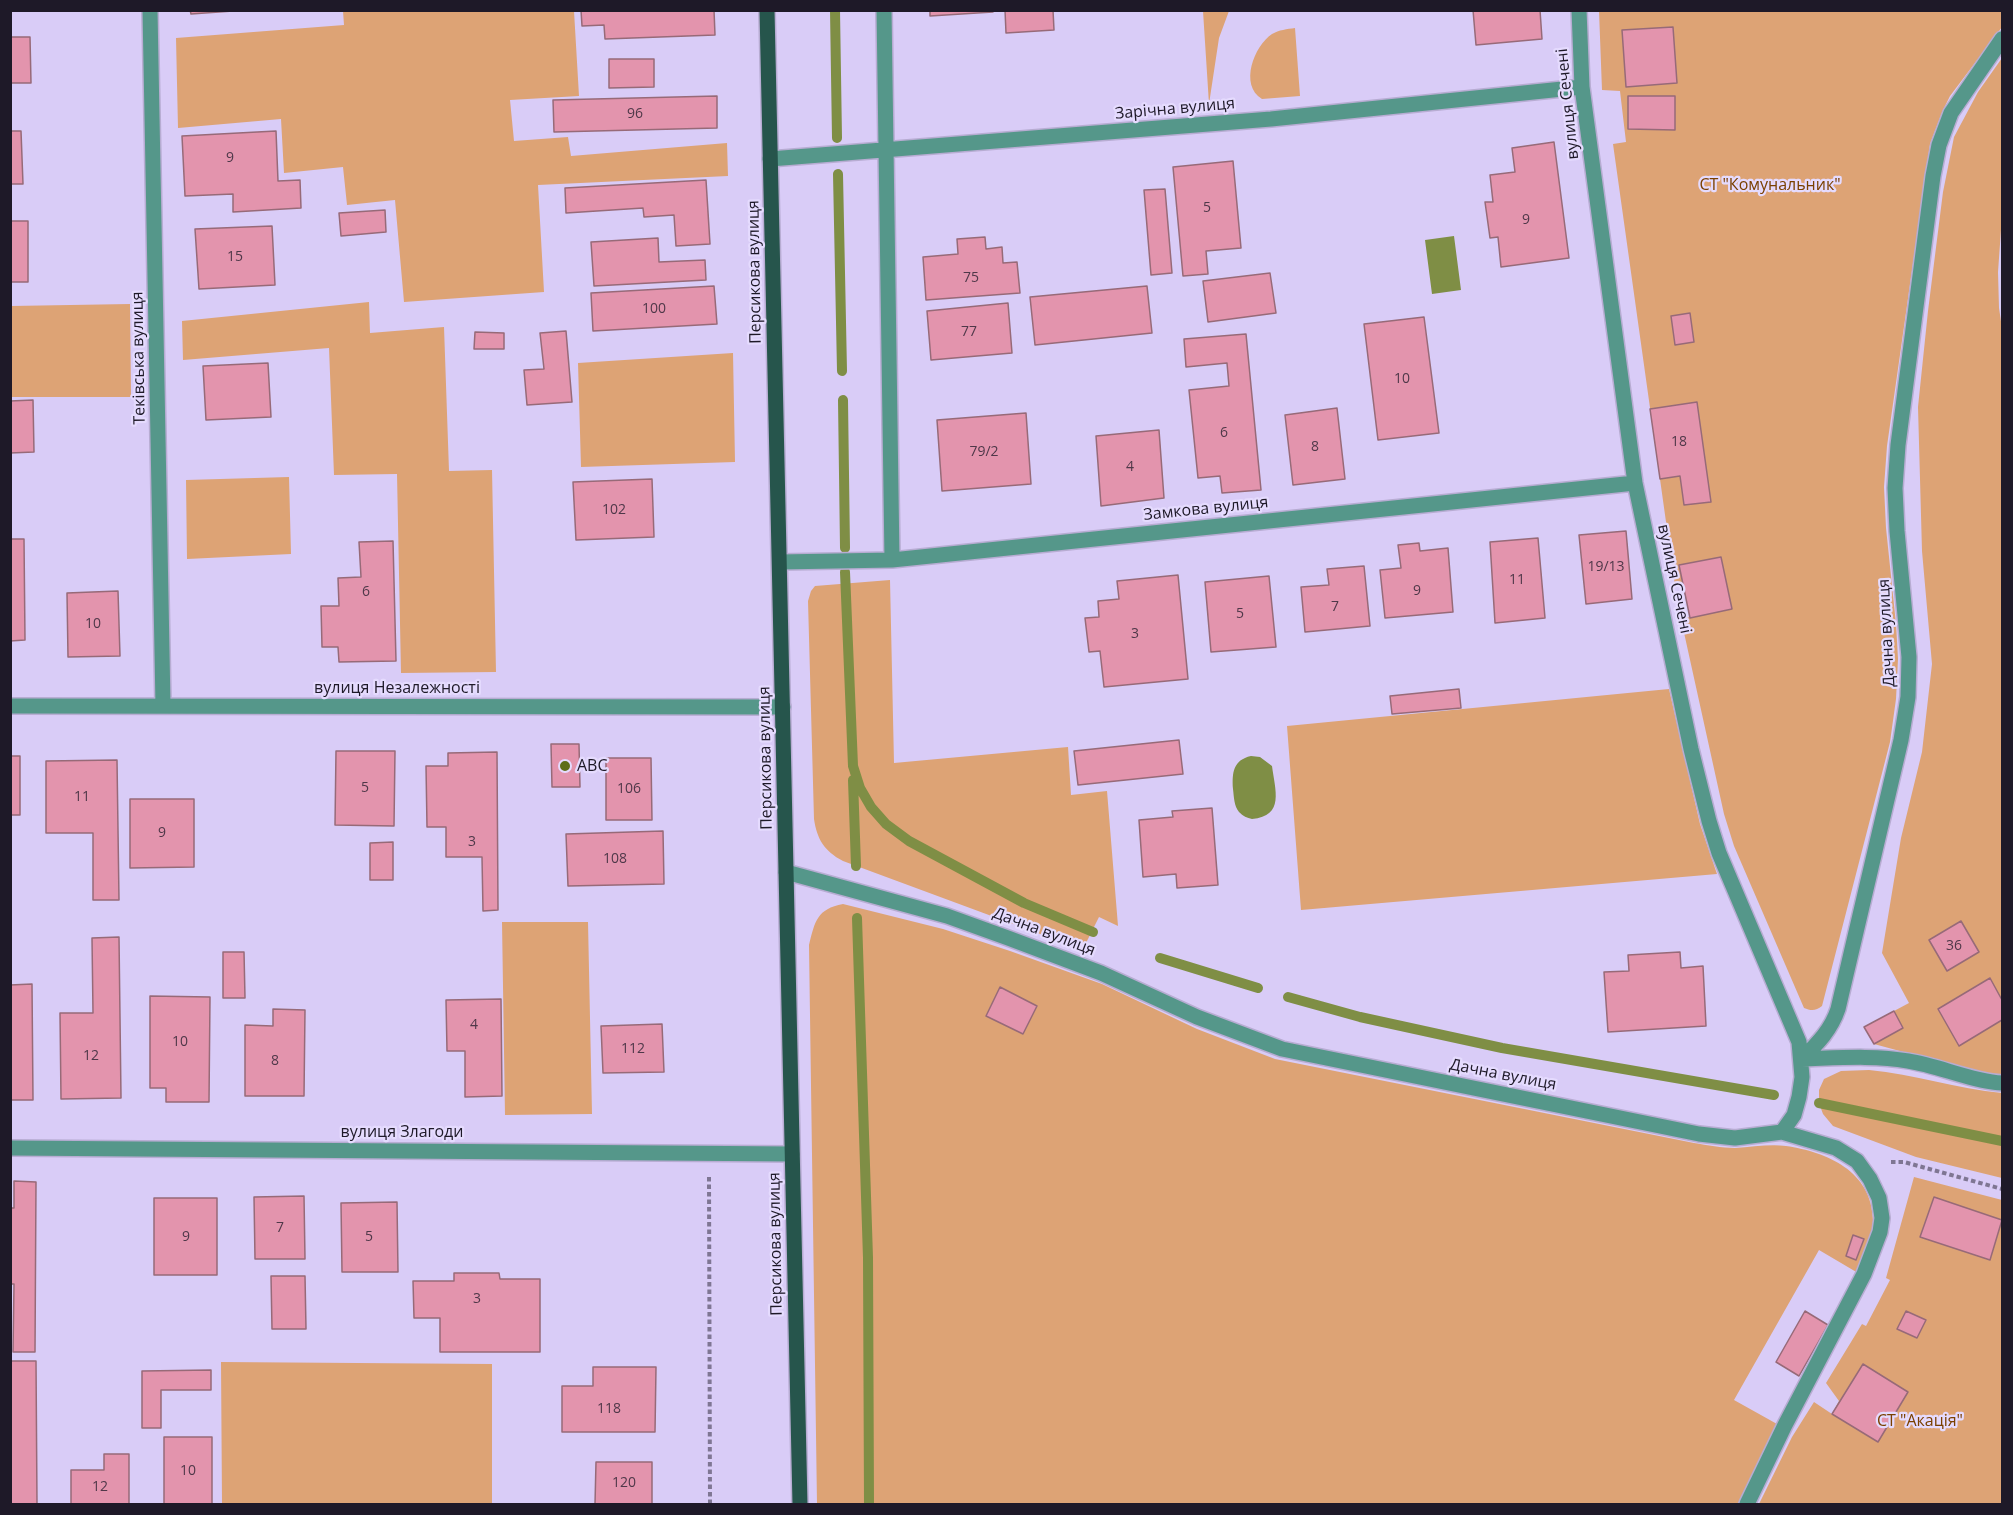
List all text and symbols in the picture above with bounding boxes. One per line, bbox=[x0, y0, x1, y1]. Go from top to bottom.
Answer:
street label: вулиця Сечені bbox=[1553, 48, 1583, 160]
street label: Зарічна вулиця bbox=[1114, 94, 1236, 124]
house number: 96 bbox=[627, 106, 643, 122]
house number: 9 bbox=[226, 150, 234, 166]
park label: СТ "Комунальник" bbox=[1699, 175, 1841, 195]
street label: Персикова вулиця bbox=[744, 200, 766, 344]
house number: 5 bbox=[1203, 200, 1211, 216]
house number: 9 bbox=[1522, 212, 1530, 228]
house number: 15 bbox=[227, 249, 243, 265]
house number: 75 bbox=[963, 270, 979, 286]
street label: Теківська вулиця bbox=[128, 291, 150, 425]
house number: 100 bbox=[642, 301, 666, 317]
house number: 77 bbox=[961, 324, 977, 340]
house number: 10 bbox=[1394, 371, 1410, 387]
house number: 6 bbox=[1220, 425, 1228, 441]
house number: 18 bbox=[1671, 434, 1687, 450]
house number: 8 bbox=[1311, 439, 1319, 455]
house number: 79/2 bbox=[969, 444, 999, 460]
house number: 4 bbox=[1126, 459, 1134, 475]
street label: Замкова вулиця bbox=[1143, 493, 1269, 525]
house number: 102 bbox=[602, 502, 626, 518]
street label: вулиця Сечені bbox=[1653, 522, 1695, 636]
house number: 19/13 bbox=[1587, 559, 1625, 575]
house number: 11 bbox=[1509, 572, 1525, 588]
street label: Дачна вулиця bbox=[1875, 579, 1899, 687]
house number: 9 bbox=[1413, 583, 1421, 599]
house number: 6 bbox=[362, 584, 370, 600]
house number: 7 bbox=[1331, 599, 1339, 615]
house number: 5 bbox=[1236, 606, 1244, 622]
house number: 10 bbox=[85, 616, 101, 632]
house number: 3 bbox=[1131, 626, 1139, 642]
street label: вулиця Незалежності bbox=[314, 678, 480, 698]
street label: Персикова вулиця bbox=[755, 686, 777, 830]
place label: ABC bbox=[577, 756, 608, 776]
marker: ABC bbox=[558, 759, 572, 773]
house number: 5 bbox=[361, 780, 369, 796]
house number: 106 bbox=[617, 781, 641, 797]
house number: 11 bbox=[74, 789, 90, 805]
house number: 9 bbox=[158, 825, 166, 841]
house number: 3 bbox=[468, 834, 476, 850]
house number: 108 bbox=[603, 851, 627, 867]
street label: Дачна вулиця bbox=[990, 904, 1098, 960]
house number: 36 bbox=[1946, 938, 1962, 954]
house number: 4 bbox=[470, 1017, 478, 1033]
house number: 10 bbox=[172, 1034, 188, 1050]
house number: 112 bbox=[621, 1041, 645, 1057]
house number: 12 bbox=[83, 1048, 99, 1064]
house number: 8 bbox=[271, 1053, 279, 1069]
street label: Дачна вулиця bbox=[1448, 1055, 1558, 1095]
street label: вулиця Злагоди bbox=[341, 1122, 463, 1142]
street label: Персикова вулиця bbox=[765, 1172, 787, 1316]
house number: 7 bbox=[276, 1220, 284, 1236]
house number: 9 bbox=[182, 1229, 190, 1245]
house number: 5 bbox=[365, 1229, 373, 1245]
house number: 3 bbox=[473, 1291, 481, 1307]
house number: 118 bbox=[597, 1401, 621, 1417]
park label: СТ "Акація" bbox=[1877, 1411, 1963, 1431]
house number: 10 bbox=[180, 1463, 196, 1479]
house number: 120 bbox=[612, 1475, 636, 1491]
house number: 12 bbox=[92, 1479, 108, 1495]

